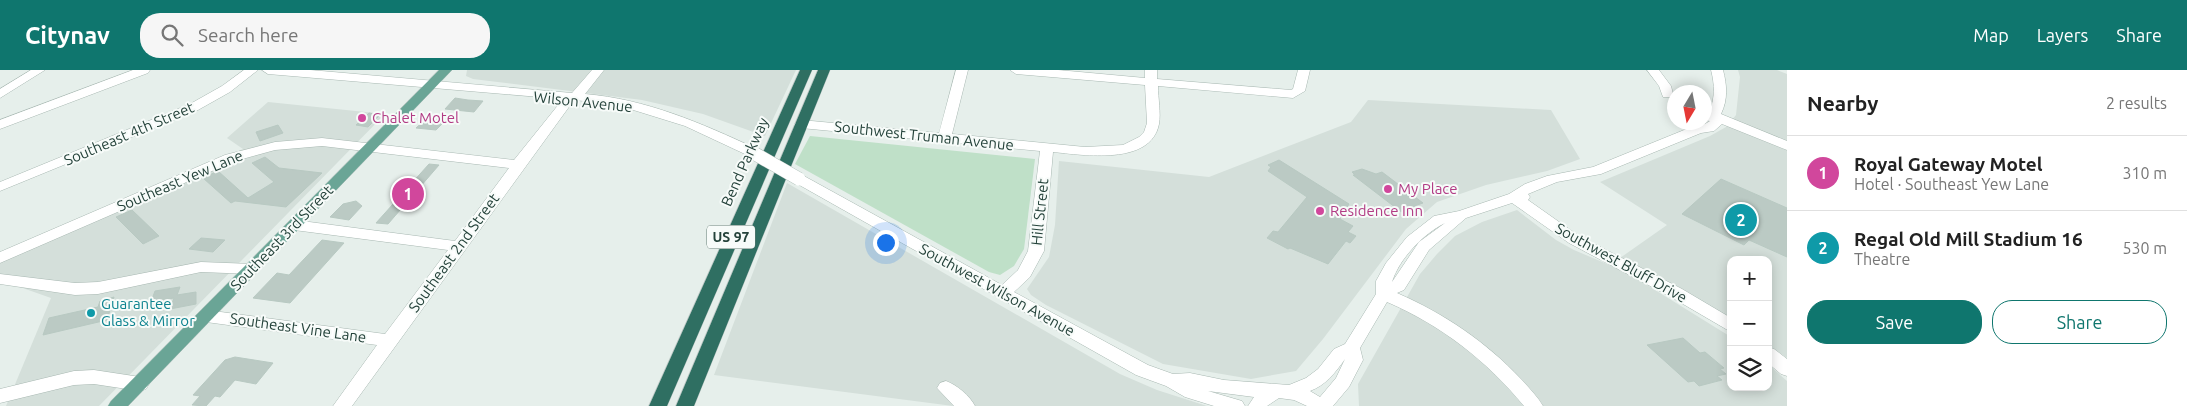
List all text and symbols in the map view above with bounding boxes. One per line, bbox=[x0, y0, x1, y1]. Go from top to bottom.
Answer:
search box bbox=[140, 13, 490, 58]
icon: search bbox=[158, 21, 186, 49]
text: Citynav bbox=[25, 22, 110, 49]
text: Search here bbox=[198, 24, 298, 46]
text: Map bbox=[1973, 25, 2009, 45]
text: Layers bbox=[2037, 25, 2088, 45]
text: Share bbox=[2116, 25, 2162, 45]
north arrow bbox=[1667, 85, 1712, 130]
street label: Wilson Avenue bbox=[533, 88, 633, 115]
text: Nearby bbox=[1807, 91, 1878, 115]
text: 2 results bbox=[2106, 94, 2167, 112]
street label: Southeast 4th Street bbox=[61, 98, 197, 169]
place label: Chalet Motel bbox=[372, 109, 459, 126]
marker: Chalet Motel bbox=[356, 112, 368, 124]
street label: Bend Parkway bbox=[717, 115, 772, 209]
street label: Southwest Truman Avenue bbox=[833, 118, 1015, 153]
street label: Southeast Yew Lane bbox=[114, 146, 245, 215]
text: Royal Gateway Motel bbox=[1854, 153, 2043, 175]
text: 1 bbox=[1818, 164, 1828, 182]
text: 310 m bbox=[2122, 164, 2167, 182]
pin: 1 bbox=[392, 175, 424, 213]
text: Hotel · Southeast Yew Lane bbox=[1854, 175, 2049, 193]
street label: Hill Street bbox=[1028, 178, 1051, 246]
place label: My Place bbox=[1398, 180, 1458, 197]
street label: Southeast 3rd Street bbox=[227, 181, 336, 294]
marker: My Place bbox=[1382, 183, 1394, 195]
street label: Southeast 2nd Street bbox=[405, 190, 502, 315]
pin: 2 bbox=[1725, 201, 1757, 239]
place label: Residence Inn bbox=[1330, 202, 1423, 219]
marker: Residence Inn bbox=[1314, 205, 1326, 217]
street label: Southwest Bluff Drive bbox=[1553, 219, 1690, 306]
road number: US 97 bbox=[707, 226, 755, 248]
text: Regal Old Mill Stadium 16 bbox=[1854, 228, 2083, 250]
your location bbox=[873, 230, 899, 256]
text: 2 bbox=[1818, 239, 1828, 257]
text: 530 m bbox=[2122, 239, 2167, 257]
street label: Southwest Wilson Avenue bbox=[917, 240, 1078, 339]
text: Theatre bbox=[1854, 250, 1910, 268]
map controls bbox=[1727, 256, 1772, 391]
button: + bbox=[1727, 256, 1772, 301]
place label: Guarantee Glass & Mirror bbox=[101, 295, 195, 329]
button: Save bbox=[1807, 300, 1982, 344]
button: Share bbox=[1992, 300, 2167, 344]
button: − bbox=[1727, 301, 1772, 346]
marker: Guarantee Glass & Mirror bbox=[85, 307, 97, 319]
street label: Southeast Vine Lane bbox=[229, 310, 367, 346]
button: layers bbox=[1727, 346, 1772, 391]

